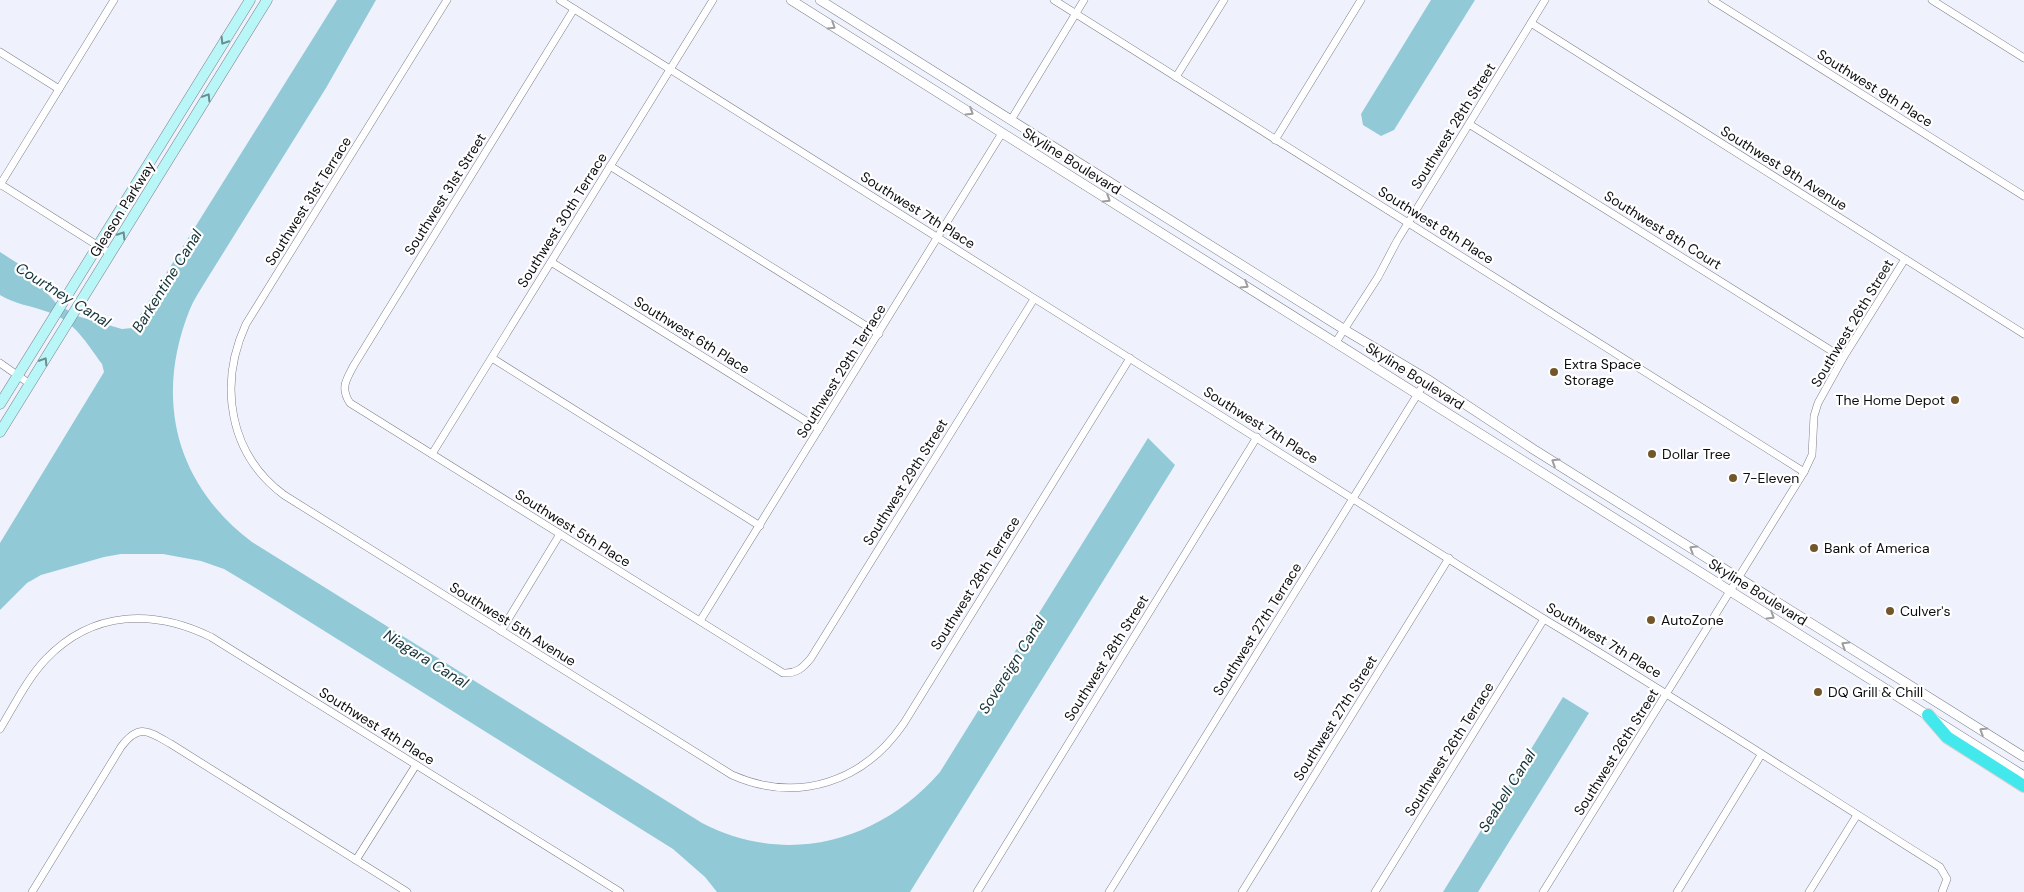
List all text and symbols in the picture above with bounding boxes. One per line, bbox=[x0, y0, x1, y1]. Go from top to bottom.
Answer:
one-way arrow bbox=[826, 20, 836, 29]
one-way arrow bbox=[221, 36, 230, 45]
street label: Southwest 9th Place bbox=[1814, 45, 1936, 131]
street label: Southwest 28th Street bbox=[1407, 60, 1499, 192]
one-way arrow bbox=[201, 94, 211, 103]
one-way arrow bbox=[964, 106, 973, 116]
street label: Southwest 9th Avenue bbox=[1717, 122, 1851, 214]
street label: Skyline Boulevard bbox=[1019, 123, 1125, 199]
street label: Southwest 31st Street bbox=[400, 130, 490, 258]
street label: Southwest 31st Terrace bbox=[261, 133, 355, 269]
street label: Southwest 30th Terrace bbox=[513, 149, 611, 291]
street label: Gleason Parkway bbox=[85, 158, 159, 260]
street label: Southwest 7th Place bbox=[857, 167, 979, 253]
street label: Southwest 8th Place bbox=[1375, 182, 1497, 268]
street label: Southwest 8th Court bbox=[1601, 187, 1725, 273]
one-way arrow bbox=[1102, 193, 1111, 202]
water label: Barkentine Canal bbox=[127, 225, 207, 336]
one-way arrow bbox=[116, 232, 125, 241]
street label: Southwest 26th Street bbox=[1807, 256, 1897, 390]
water label: Courtney Canal bbox=[12, 258, 115, 333]
one-way arrow bbox=[1239, 279, 1249, 288]
street label: Southwest 6th Place bbox=[631, 292, 753, 378]
street label: Southwest 29th Terrace bbox=[792, 301, 890, 441]
street label: Skyline Boulevard bbox=[1362, 338, 1468, 414]
place label: Extra Space Storage bbox=[1564, 355, 1641, 389]
one-way arrow bbox=[38, 358, 48, 367]
marker: Extra Space Storage bbox=[1548, 366, 1560, 378]
street label: Southwest 7th Place bbox=[1200, 382, 1322, 468]
place label: The Home Depot bbox=[1836, 391, 1945, 409]
marker: The Home Depot bbox=[1949, 394, 1961, 406]
street label: Southwest 29th Street bbox=[859, 415, 951, 549]
place label: Dollar Tree bbox=[1662, 445, 1731, 463]
marker: Dollar Tree bbox=[1646, 448, 1658, 460]
one-way arrow bbox=[1552, 459, 1561, 469]
place label: 7-Eleven bbox=[1743, 469, 1799, 487]
marker: 7-Eleven bbox=[1727, 472, 1739, 484]
street label: Southwest 5th Place bbox=[512, 485, 634, 571]
street label: Southwest 28th Terrace bbox=[926, 513, 1024, 653]
place label: Bank of America bbox=[1824, 539, 1930, 557]
marker: Bank of America bbox=[1808, 542, 1820, 554]
one-way arrow bbox=[1689, 546, 1699, 555]
street label: Skyline Boulevard bbox=[1705, 554, 1811, 630]
street label: Southwest 27th Terrace bbox=[1209, 559, 1305, 699]
street label: Southwest 5th Avenue bbox=[446, 578, 580, 670]
street label: Southwest 28th Street bbox=[1060, 592, 1152, 724]
street label: Southwest 7th Place bbox=[1543, 598, 1665, 682]
place label: Culver's bbox=[1900, 602, 1951, 620]
marker: Culver's bbox=[1884, 605, 1896, 617]
one-way arrow bbox=[1765, 610, 1774, 619]
place label: AutoZone bbox=[1661, 611, 1724, 629]
water label: Sovereign Canal bbox=[974, 612, 1050, 718]
marker: AutoZone bbox=[1645, 614, 1657, 626]
water label: Niagara Canal bbox=[380, 625, 473, 693]
one-way arrow bbox=[1842, 641, 1851, 651]
street label: Southwest 27th Street bbox=[1289, 652, 1381, 784]
street label: Southwest 26th Terrace bbox=[1400, 679, 1498, 819]
street label: Southwest 4th Place bbox=[316, 683, 438, 769]
place label: DQ Grill & Chill bbox=[1828, 683, 1923, 701]
street label: Southwest 26th Street bbox=[1570, 685, 1662, 819]
marker: DQ Grill & Chill bbox=[1812, 686, 1824, 698]
one-way arrow bbox=[1979, 728, 1988, 738]
water label: Seabell Canal bbox=[1474, 745, 1541, 836]

